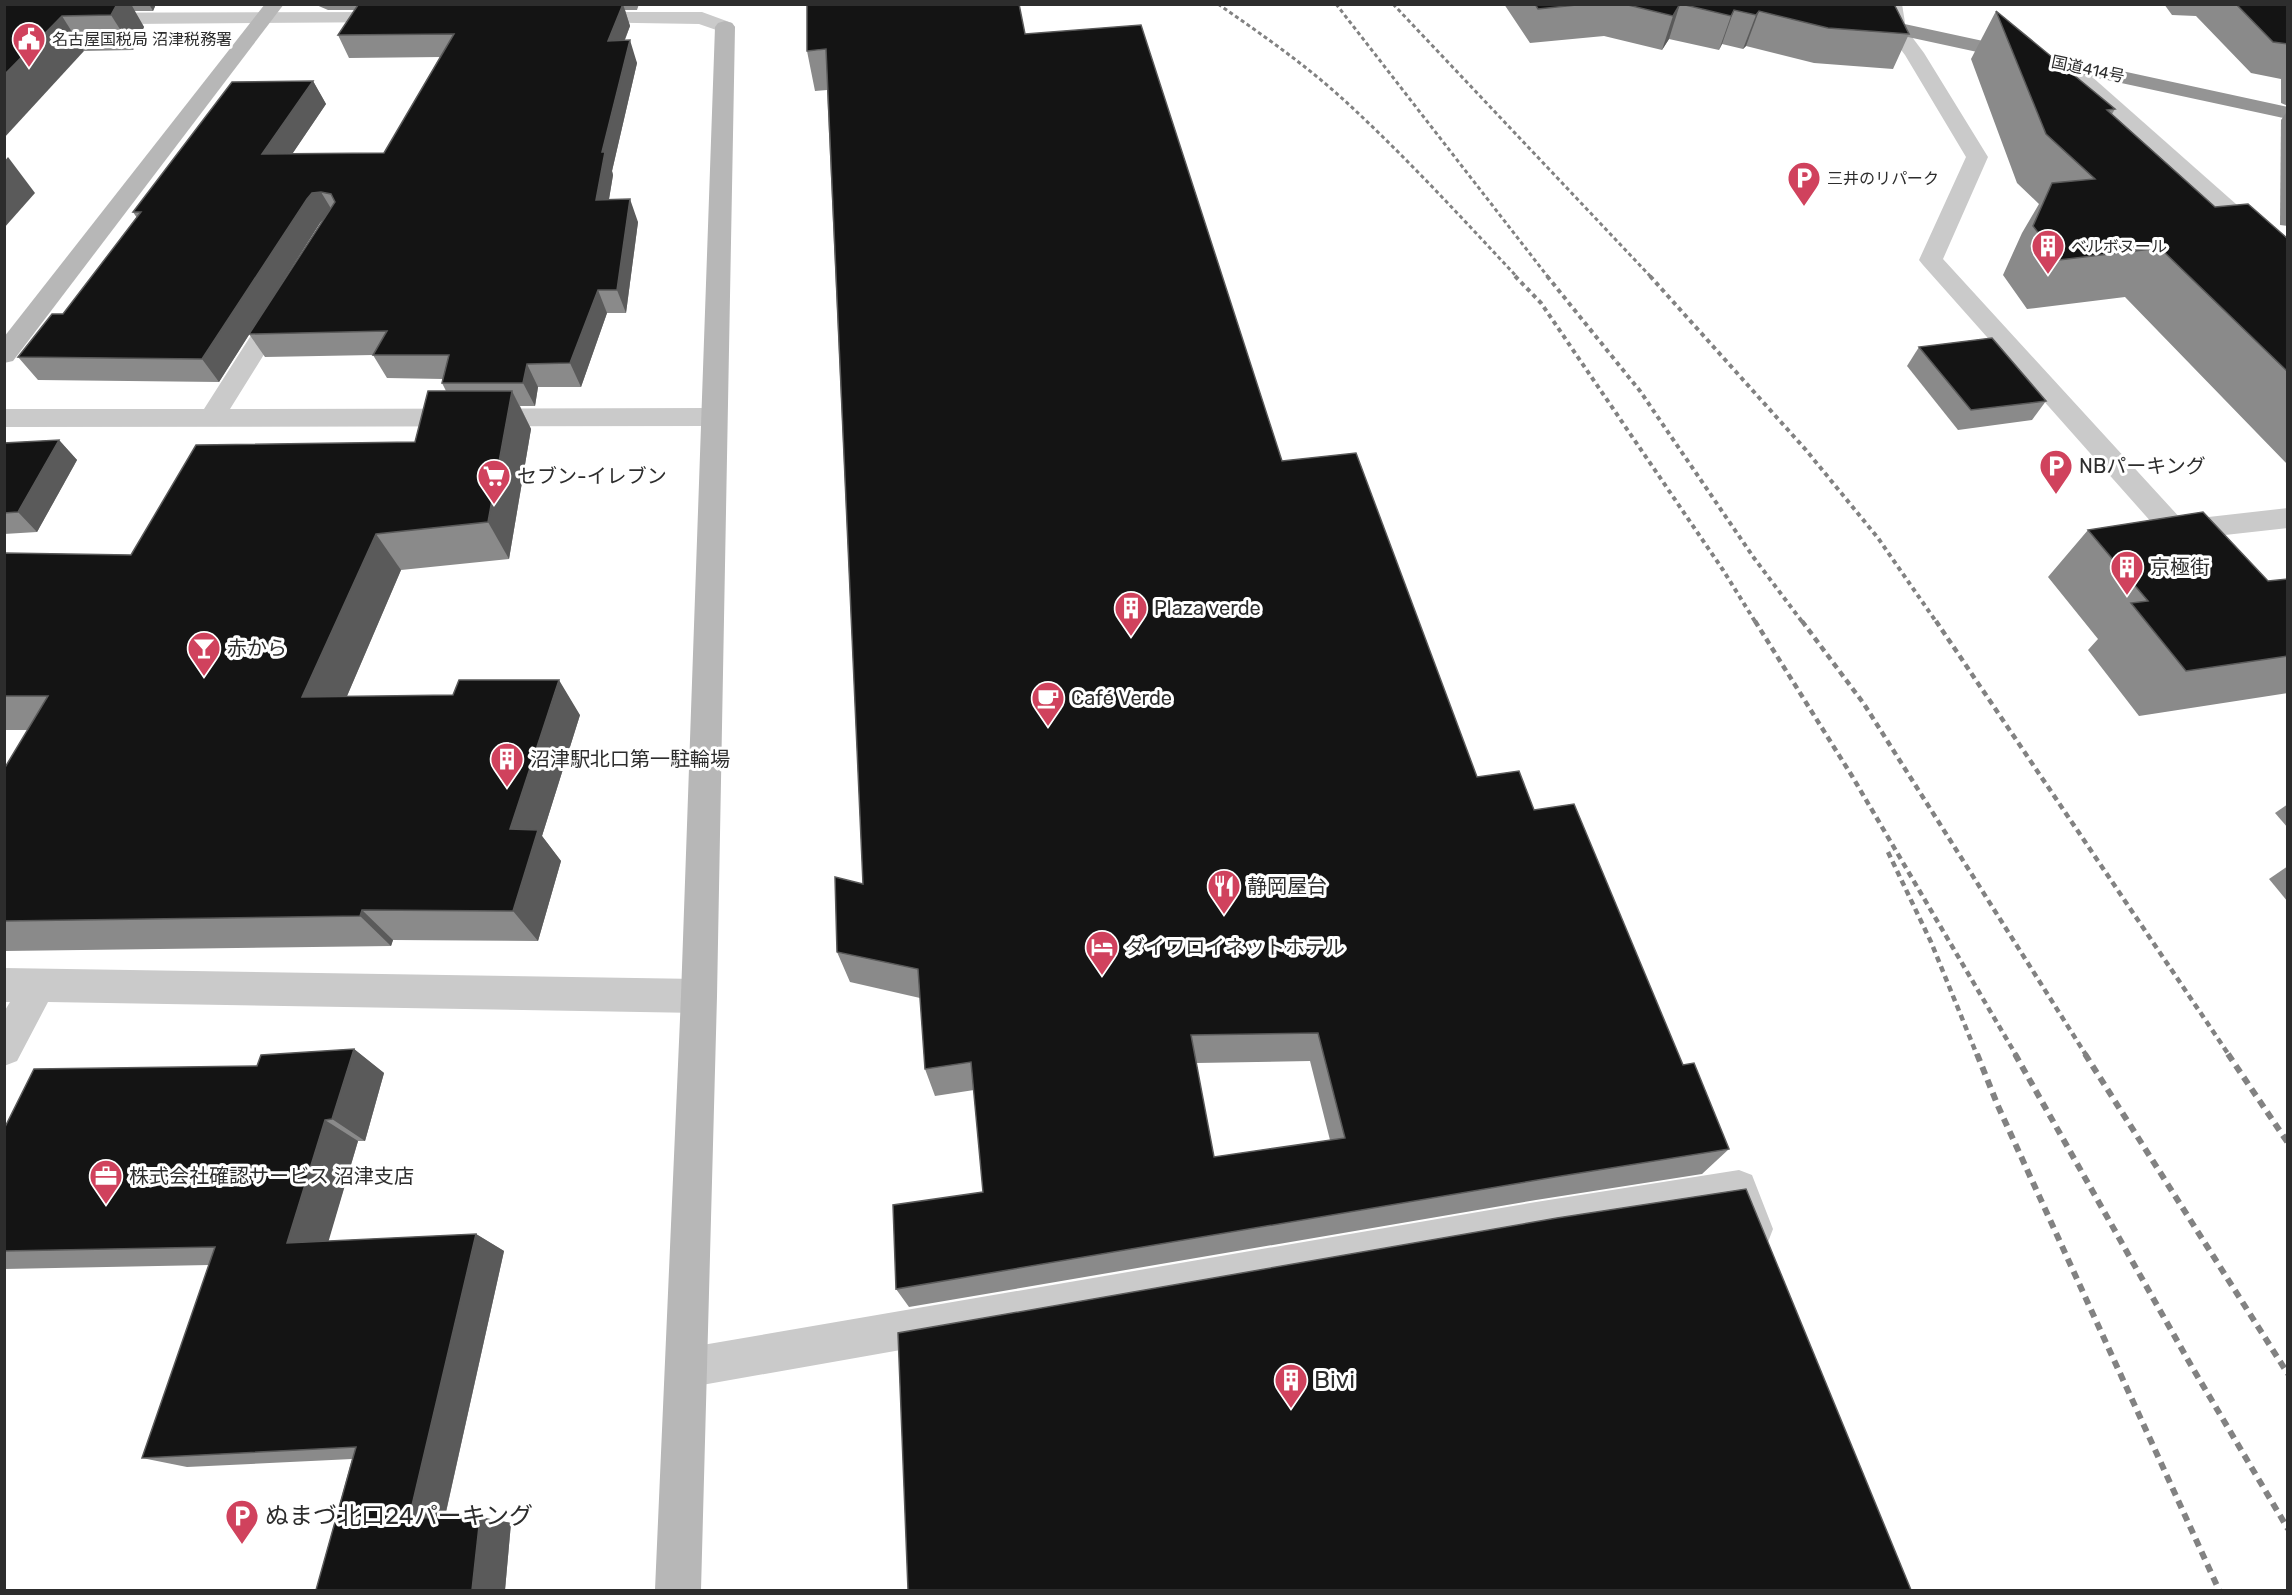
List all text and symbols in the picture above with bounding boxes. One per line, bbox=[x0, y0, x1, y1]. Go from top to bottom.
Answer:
public building icon: 名古屋国税局 沼津税務署 bbox=[11, 21, 47, 68]
place label: 名古屋国税局 沼津税務署 bbox=[52, 30, 232, 49]
street label: 国道414号 bbox=[2050, 52, 2126, 86]
parking icon: 三井のリパーク bbox=[1786, 160, 1822, 207]
place label: 三井のリパーク bbox=[1827, 169, 1939, 188]
building icon: ベルボヌール bbox=[2030, 228, 2066, 275]
place label: ベルボヌール bbox=[2071, 237, 2167, 256]
parking icon: NBパーキング bbox=[2038, 448, 2074, 495]
place label: NBパーキング bbox=[2079, 454, 2206, 478]
supermarket icon: セブン-イレブン bbox=[476, 458, 512, 505]
place label: セブン-イレブン bbox=[517, 464, 667, 488]
building icon: 京極街 bbox=[2109, 549, 2145, 596]
place label: 京極街 bbox=[2150, 555, 2210, 579]
building icon: Plaza verde bbox=[1113, 590, 1149, 637]
place label: Plaza verde bbox=[1154, 596, 1261, 620]
bar icon: 赤から bbox=[186, 630, 222, 677]
place label: 赤から bbox=[227, 636, 287, 660]
cafe icon: Café Verde bbox=[1030, 680, 1066, 727]
place label: Café Verde bbox=[1071, 686, 1172, 710]
building icon: 沼津駅北口第一駐輪場 bbox=[489, 741, 525, 788]
place label: 沼津駅北口第一駐輪場 bbox=[530, 747, 730, 771]
restaurant icon: 静岡屋台 bbox=[1206, 868, 1242, 915]
place label: 静岡屋台 bbox=[1247, 874, 1327, 898]
hotel icon: ダイワロイネットホテル bbox=[1084, 929, 1120, 976]
place label: ダイワロイネットホテル bbox=[1125, 935, 1345, 959]
office icon: 株式会社確認サービス 沼津支店 bbox=[88, 1158, 124, 1205]
place label: 株式会社確認サービス 沼津支店 bbox=[129, 1164, 414, 1188]
building icon: Bivi bbox=[1273, 1362, 1309, 1409]
place label: Bivi bbox=[1314, 1366, 1355, 1394]
parking icon: ぬまづ北口24パーキング bbox=[224, 1498, 260, 1545]
place label: ぬまづ北口24パーキング bbox=[265, 1502, 533, 1530]

